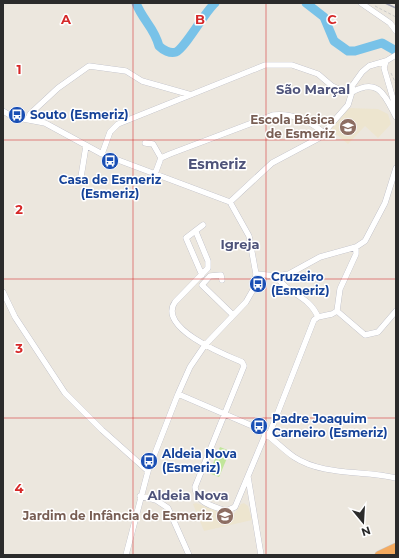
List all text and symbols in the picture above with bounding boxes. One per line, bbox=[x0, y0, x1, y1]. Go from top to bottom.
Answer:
text: A bbox=[60, 11, 72, 27]
text: B bbox=[195, 11, 205, 27]
text: C bbox=[327, 11, 337, 27]
text: 1 bbox=[16, 61, 22, 77]
district label: São Marçal bbox=[276, 81, 350, 97]
bus stop icon: Souto (Esmeriz) bbox=[7, 105, 27, 125]
place label: Souto (Esmeriz) bbox=[30, 107, 128, 122]
place label: Escola Básica de Esmeriz bbox=[250, 112, 335, 141]
school or university icon: Escola Básica de Esmeriz bbox=[338, 117, 358, 137]
bus stop icon: Casa de Esmeriz (Esmeriz) bbox=[100, 151, 120, 171]
district label: Esmeriz bbox=[188, 155, 246, 173]
place label: Casa de Esmeriz (Esmeriz) bbox=[59, 172, 162, 201]
text: 2 bbox=[15, 201, 23, 217]
district label: Igreja bbox=[221, 236, 259, 252]
place label: Cruzeiro (Esmeriz) bbox=[271, 269, 329, 298]
bus stop icon: Cruzeiro (Esmeriz) bbox=[248, 274, 268, 294]
text: 3 bbox=[14, 340, 23, 356]
place label: Padre Joaquim Carneiro (Esmeriz) bbox=[272, 411, 387, 440]
bus stop icon: Padre Joaquim Carneiro (Esmeriz) bbox=[249, 416, 269, 436]
place label: Aldeia Nova (Esmeriz) bbox=[161, 446, 237, 475]
bus stop icon: Aldeia Nova (Esmeriz) bbox=[139, 451, 159, 471]
text: 4 bbox=[15, 480, 24, 496]
district label: Aldeia Nova bbox=[146, 487, 229, 503]
north arrow bbox=[343, 502, 383, 542]
school or university icon: Jardim de Infância de Esmeriz bbox=[215, 506, 235, 526]
place label: Jardim de Infância de Esmeriz bbox=[22, 508, 212, 523]
text: N bbox=[360, 523, 372, 540]

